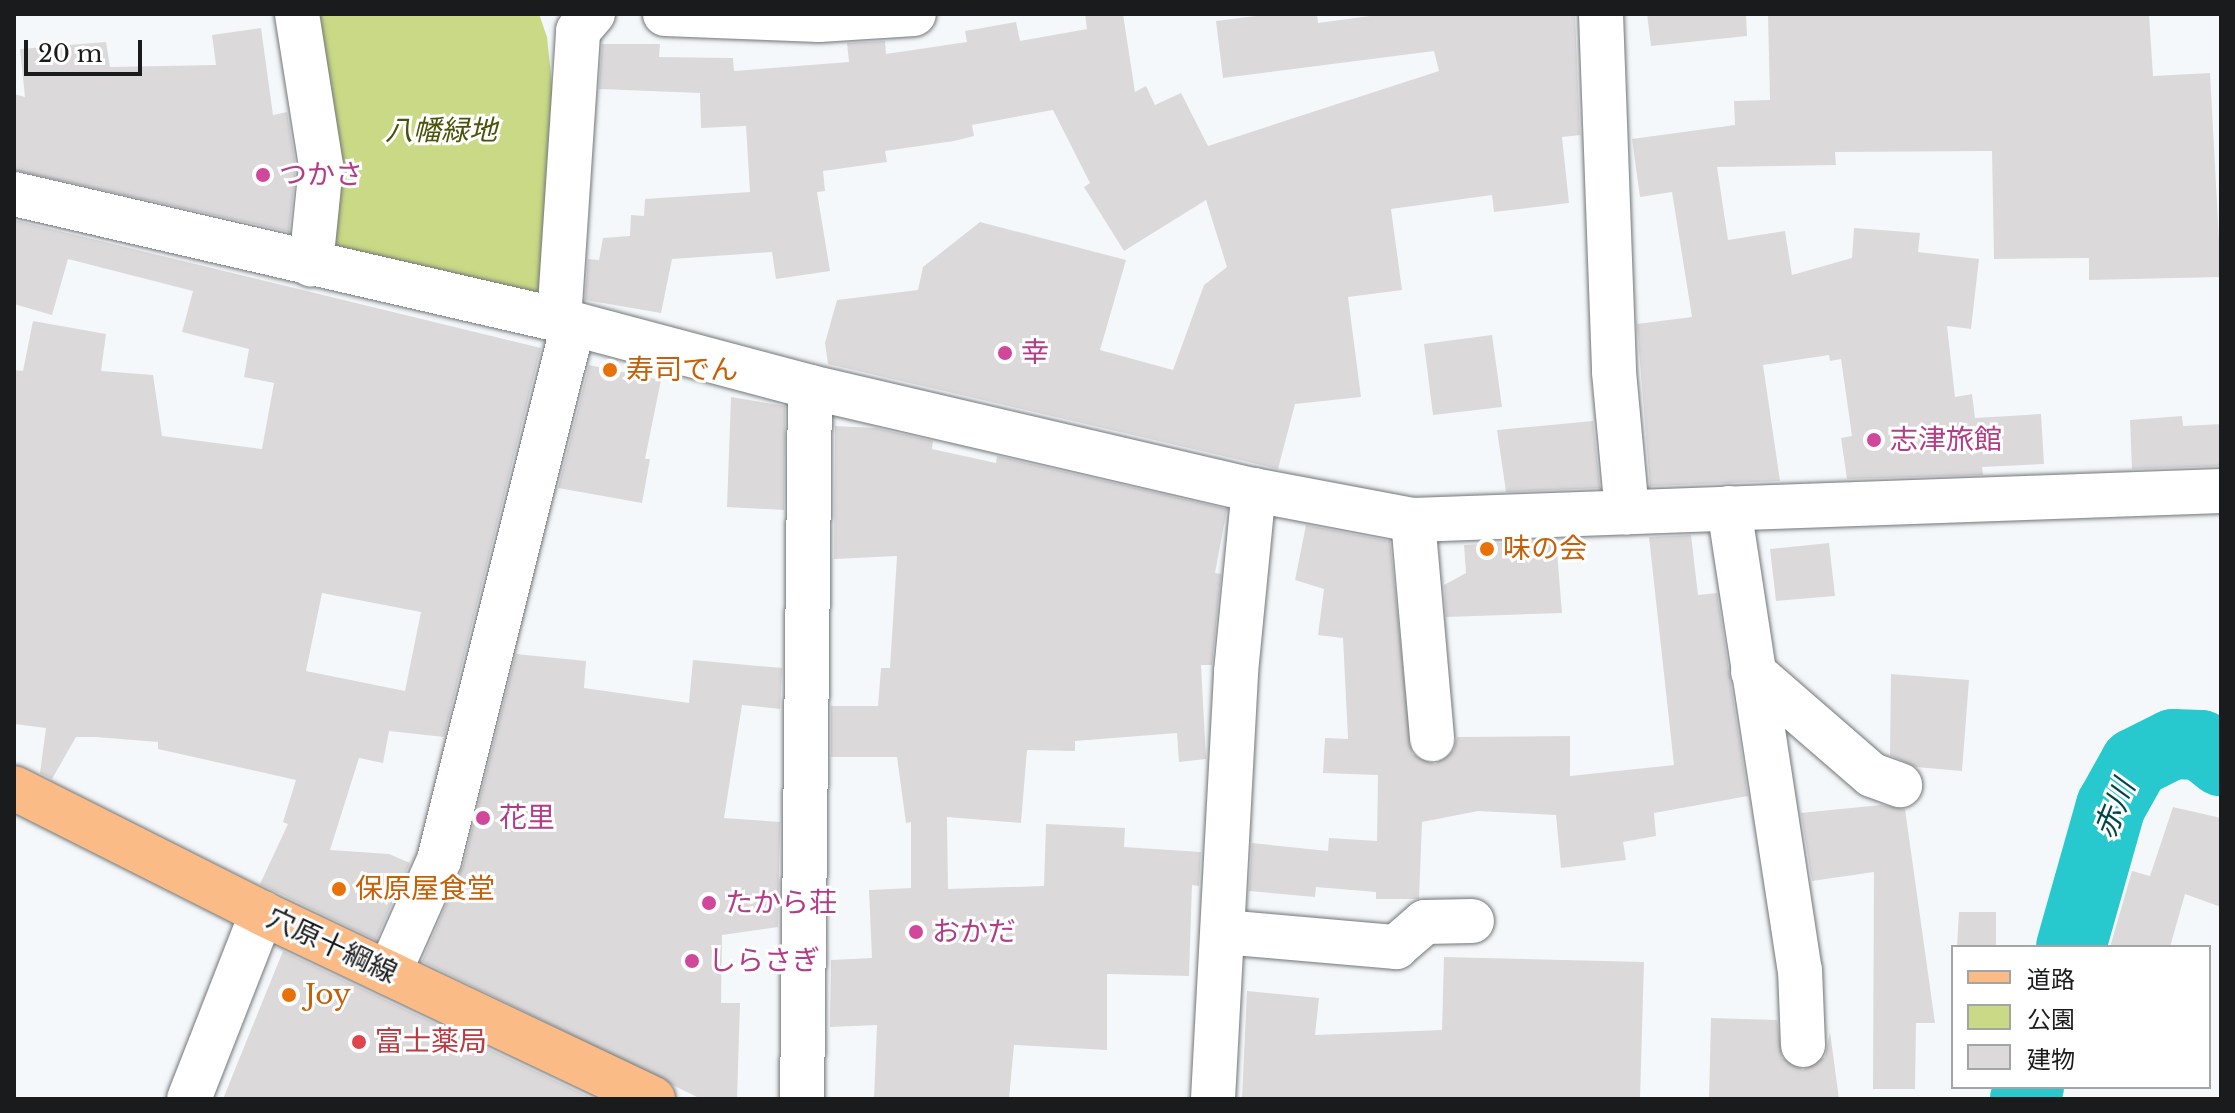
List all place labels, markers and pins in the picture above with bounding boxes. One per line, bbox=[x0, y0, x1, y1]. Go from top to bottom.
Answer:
place label: つかさ bbox=[279, 158, 363, 192]
marker: つかさ bbox=[254, 166, 272, 184]
place label: 幸 bbox=[1021, 336, 1049, 370]
marker: 幸 bbox=[996, 344, 1014, 362]
place label: 寿司でん bbox=[626, 353, 738, 387]
marker: 寿司でん bbox=[601, 361, 619, 379]
place label: 志津旅館 bbox=[1890, 423, 2002, 457]
marker: 志津旅館 bbox=[1865, 431, 1883, 449]
place label: 味の会 bbox=[1503, 532, 1587, 566]
marker: 味の会 bbox=[1478, 540, 1496, 558]
place label: 花里 bbox=[499, 801, 555, 835]
marker: 花里 bbox=[474, 809, 492, 827]
place label: 保原屋食堂 bbox=[355, 872, 495, 906]
marker: 保原屋食堂 bbox=[330, 880, 348, 898]
place label: たから荘 bbox=[725, 886, 837, 920]
marker: たから荘 bbox=[700, 894, 718, 912]
place label: おかだ bbox=[932, 915, 1016, 949]
marker: おかだ bbox=[907, 923, 925, 941]
place label: しらさぎ bbox=[708, 944, 820, 978]
marker: しらさぎ bbox=[683, 952, 701, 970]
place label: Joy bbox=[305, 978, 351, 1012]
marker: Joy bbox=[280, 986, 298, 1004]
place label: 富士薬局 bbox=[375, 1025, 487, 1059]
marker: 富士薬局 bbox=[350, 1033, 368, 1051]

